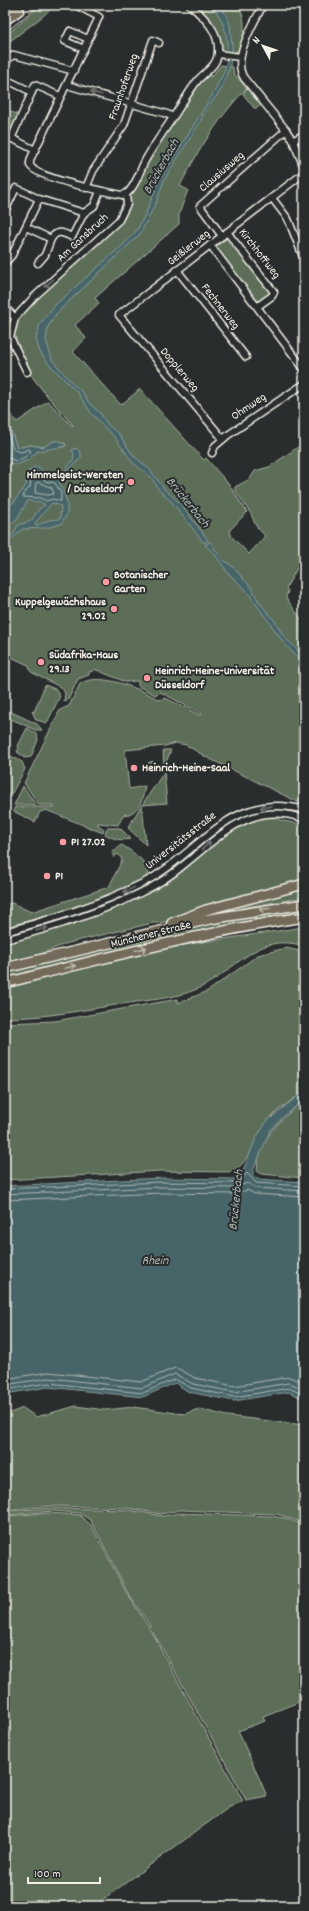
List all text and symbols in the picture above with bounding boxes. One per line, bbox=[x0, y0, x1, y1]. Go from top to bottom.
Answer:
north arrow bbox=[243, 26, 283, 66]
text: N bbox=[249, 33, 265, 48]
street label: Fraunhoferweg bbox=[105, 52, 143, 122]
one-way arrow bbox=[90, 89, 103, 97]
water label: Brückerbach bbox=[139, 135, 186, 198]
street label: Clausiusweg bbox=[196, 147, 248, 197]
street label: Am Gansbruch bbox=[53, 210, 113, 266]
street label: Kirchhoffweg bbox=[234, 225, 284, 283]
street label: Geißlerweg bbox=[164, 226, 214, 270]
one-way arrow bbox=[44, 279, 54, 288]
street label: Fechnerweg bbox=[197, 280, 243, 334]
street label: Dopplerweg bbox=[155, 344, 203, 396]
street label: Ohmweg bbox=[228, 389, 270, 425]
place label: Himmelgeist-Wersten / Düsseldorf bbox=[27, 467, 124, 498]
water label: Brückerbach bbox=[161, 473, 214, 533]
marker: Himmelgeist-Wersten / Düsseldorf bbox=[126, 477, 136, 487]
place label: Botanischer Garten bbox=[114, 567, 168, 598]
marker: Botanischer Garten bbox=[101, 577, 111, 587]
place label: Kuppelgewächshaus 29.02 bbox=[15, 594, 106, 625]
marker: Kuppelgewächshaus 29.02 bbox=[109, 604, 119, 614]
place label: Südafrika-Haus 29.13 bbox=[49, 647, 118, 678]
marker: Südafrika-Haus 29.13 bbox=[36, 657, 46, 667]
place label: Heinrich-Heine-Universität Düsseldorf bbox=[155, 663, 275, 694]
marker: Heinrich-Heine-Universität Düsseldorf bbox=[142, 673, 152, 683]
place label: Heinrich-Heine-Saal bbox=[142, 760, 230, 777]
marker: Heinrich-Heine-Saal bbox=[129, 763, 139, 773]
one-way arrow bbox=[259, 803, 272, 810]
street label: Universitätsstraße bbox=[142, 808, 220, 874]
place label: P1 27.02 bbox=[71, 834, 105, 851]
marker: P1 27.02 bbox=[58, 837, 68, 847]
one-way arrow bbox=[201, 841, 211, 850]
place label: P1 bbox=[55, 868, 63, 885]
marker: P1 bbox=[42, 871, 52, 881]
one-way arrow bbox=[123, 887, 135, 894]
one-way arrow bbox=[259, 905, 272, 913]
street label: Münchener Straße bbox=[109, 917, 193, 953]
one-way arrow bbox=[36, 925, 49, 932]
one-way arrow bbox=[134, 945, 147, 952]
one-way arrow bbox=[63, 962, 76, 970]
water label: Brückerbach bbox=[224, 1168, 250, 1231]
water label: Rhein bbox=[142, 1252, 169, 1271]
scale bar bbox=[28, 1859, 100, 1885]
text: 100 m bbox=[34, 1866, 61, 1883]

